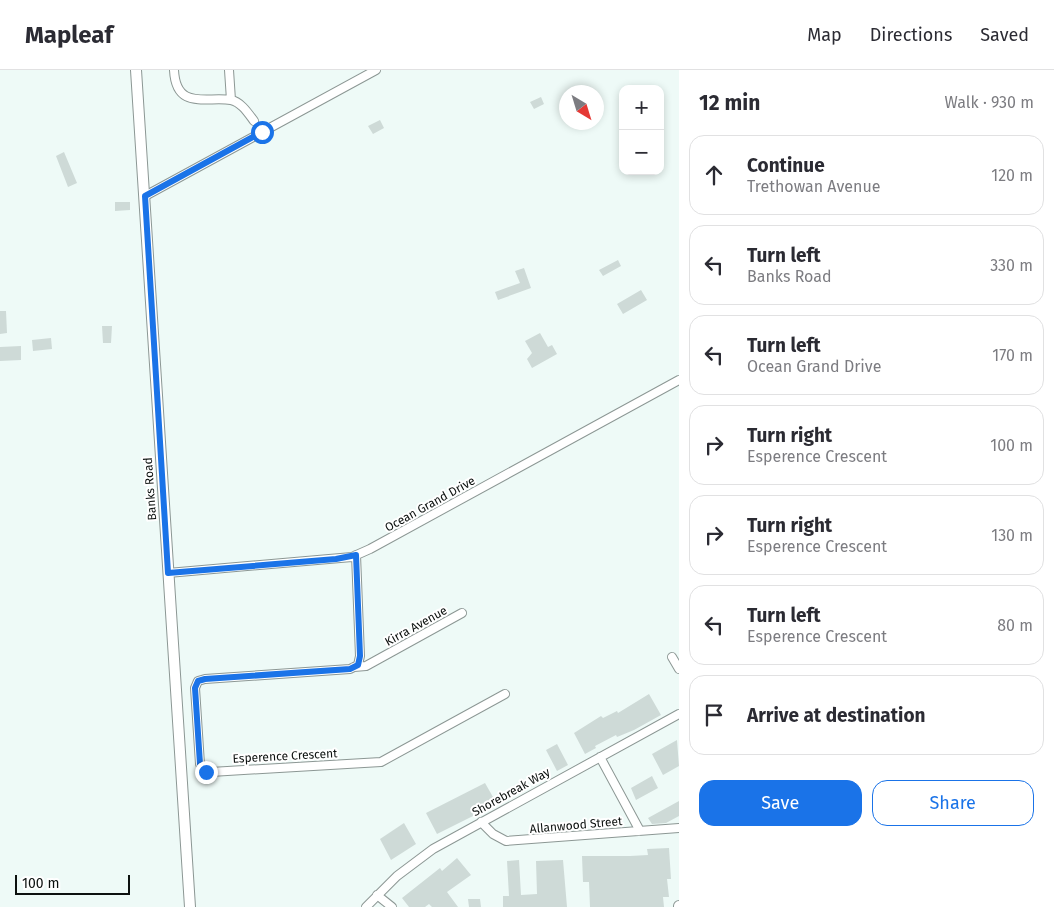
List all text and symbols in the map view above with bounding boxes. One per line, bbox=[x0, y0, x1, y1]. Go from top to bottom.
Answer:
text: Mapleaf bbox=[25, 21, 113, 49]
text: Map bbox=[807, 24, 842, 46]
text: Directions bbox=[870, 24, 952, 46]
text: Saved bbox=[980, 24, 1029, 46]
north arrow bbox=[559, 85, 604, 130]
map controls bbox=[619, 85, 664, 175]
button: + bbox=[619, 85, 664, 130]
text: 12 min bbox=[699, 90, 760, 116]
text: Walk · 930 m bbox=[945, 93, 1034, 112]
route start bbox=[251, 121, 274, 144]
button: − bbox=[619, 130, 664, 175]
text: Continue bbox=[747, 154, 825, 177]
icon: ahead bbox=[700, 161, 728, 189]
text: 120 m bbox=[991, 166, 1033, 185]
text: Trethowan Avenue bbox=[747, 177, 880, 196]
text: Turn left bbox=[747, 244, 821, 267]
icon: left bbox=[700, 251, 728, 279]
text: 330 m bbox=[990, 256, 1033, 275]
text: Banks Road bbox=[747, 267, 832, 286]
text: Turn left bbox=[747, 334, 821, 357]
icon: left bbox=[700, 341, 728, 369]
text: 170 m bbox=[992, 346, 1033, 365]
text: Ocean Grand Drive bbox=[747, 357, 881, 376]
text: Turn right bbox=[747, 424, 832, 447]
icon: right bbox=[700, 431, 728, 459]
text: 100 m bbox=[990, 436, 1033, 455]
text: Esperence Crescent bbox=[747, 447, 887, 466]
street label: Banks Road bbox=[141, 457, 159, 521]
street label: Ocean Grand Drive bbox=[383, 473, 477, 535]
text: Turn right bbox=[747, 514, 832, 537]
icon: right bbox=[700, 521, 728, 549]
text: 130 m bbox=[991, 526, 1033, 545]
text: Esperence Crescent bbox=[747, 537, 887, 556]
street label: Kirra Avenue bbox=[383, 603, 449, 649]
text: Turn left bbox=[747, 604, 821, 627]
icon: left bbox=[700, 611, 728, 639]
text: 80 m bbox=[997, 616, 1033, 635]
text: Esperence Crescent bbox=[747, 627, 887, 646]
icon: arrive bbox=[700, 701, 728, 729]
text: Arrive at destination bbox=[747, 704, 926, 727]
street label: Esperence Crescent bbox=[232, 746, 338, 766]
route end bbox=[195, 761, 218, 784]
street label: Shorebreak Way bbox=[470, 765, 552, 819]
button: Save bbox=[699, 780, 862, 826]
button: Share bbox=[872, 780, 1034, 826]
street label: Allanwood Street bbox=[529, 814, 624, 836]
scale bar bbox=[15, 872, 130, 895]
text: 100 m bbox=[22, 875, 59, 892]

